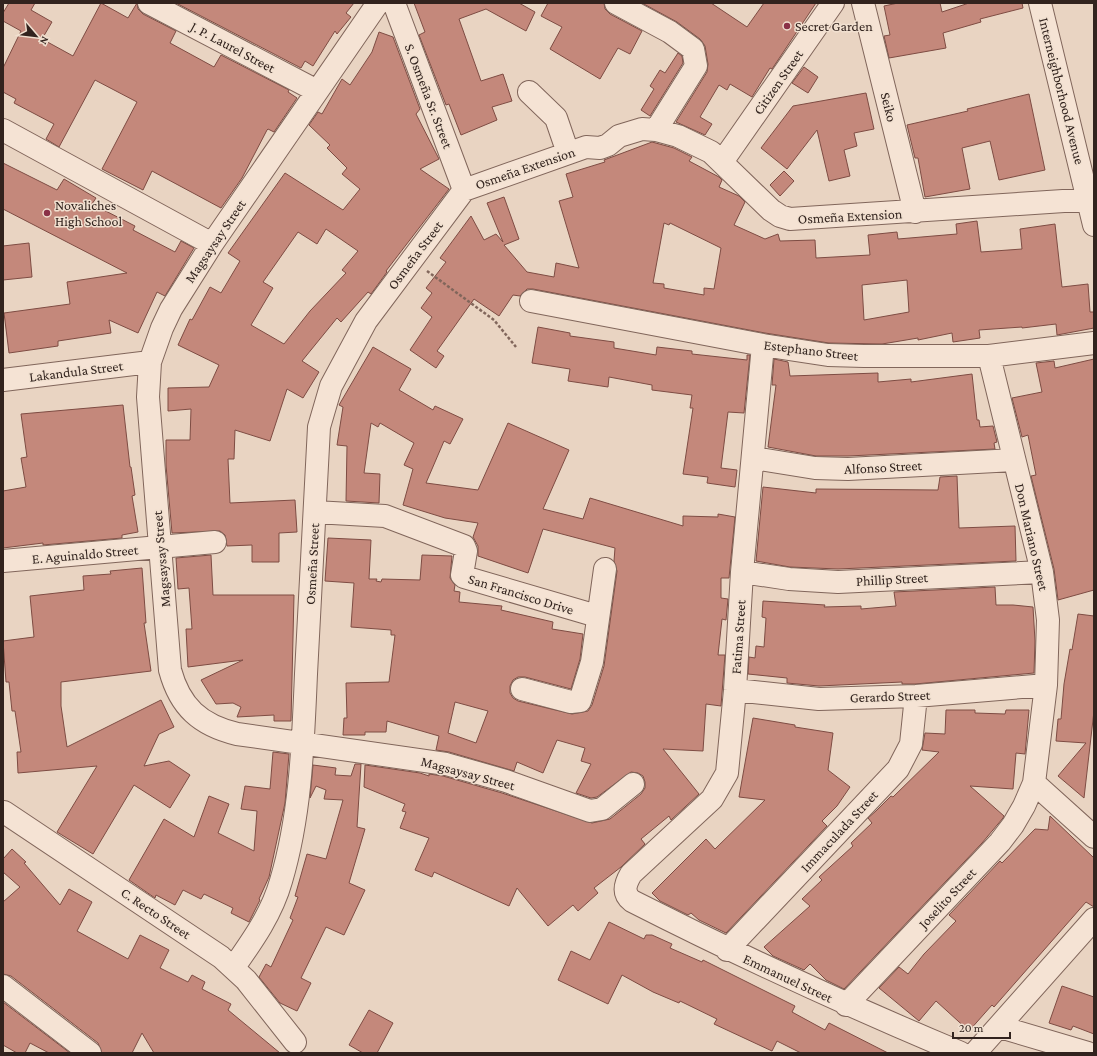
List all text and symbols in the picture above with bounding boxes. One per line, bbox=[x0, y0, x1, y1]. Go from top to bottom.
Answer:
north arrow bbox=[16, 16, 56, 56]
street label: Interneighborhood Avenue bbox=[1036, 16, 1088, 166]
street label: J. P. Laurel Street bbox=[186, 17, 278, 76]
place label: Secret Garden bbox=[795, 18, 873, 34]
marker: Secret Garden bbox=[782, 21, 792, 31]
text: N bbox=[38, 35, 52, 47]
street label: S. Osmeña Sr. Street bbox=[402, 41, 457, 151]
street label: Citizen Street bbox=[750, 46, 806, 117]
street label: Seiko bbox=[878, 91, 900, 123]
street label: Osmeña Extension bbox=[473, 143, 577, 193]
street label: Magsaysay Street bbox=[181, 196, 249, 286]
place label: Novaliches High School bbox=[55, 197, 122, 229]
street label: Osmeña Extension bbox=[797, 205, 903, 227]
marker: Novaliches High School bbox=[42, 208, 52, 218]
street label: Osmeña Street bbox=[384, 217, 446, 292]
street label: Estephano Street bbox=[763, 336, 859, 364]
street label: Lakandula Street bbox=[28, 357, 124, 385]
street label: Alfonso Street bbox=[844, 457, 923, 477]
street label: Don Mariano Street bbox=[1012, 482, 1052, 593]
street label: Magsaysay Street bbox=[149, 510, 173, 608]
street label: Osmeña Street bbox=[302, 522, 322, 605]
street label: E. Aguinaldo Street bbox=[31, 541, 139, 567]
street label: Phillip Street bbox=[856, 569, 929, 589]
street label: San Francisco Drive bbox=[466, 570, 576, 618]
street label: Fatima Street bbox=[727, 599, 749, 675]
street label: Gerardo Street bbox=[849, 687, 931, 705]
street label: Magsaysay Street bbox=[419, 753, 517, 793]
street label: Immaculada Street bbox=[797, 787, 881, 875]
street label: Joselito Street bbox=[914, 864, 979, 933]
street label: C. Recto Street bbox=[118, 884, 194, 942]
street label: Emmanuel Street bbox=[741, 950, 836, 1006]
scale bar bbox=[953, 1014, 1010, 1040]
text: 20 m bbox=[959, 1021, 984, 1035]

